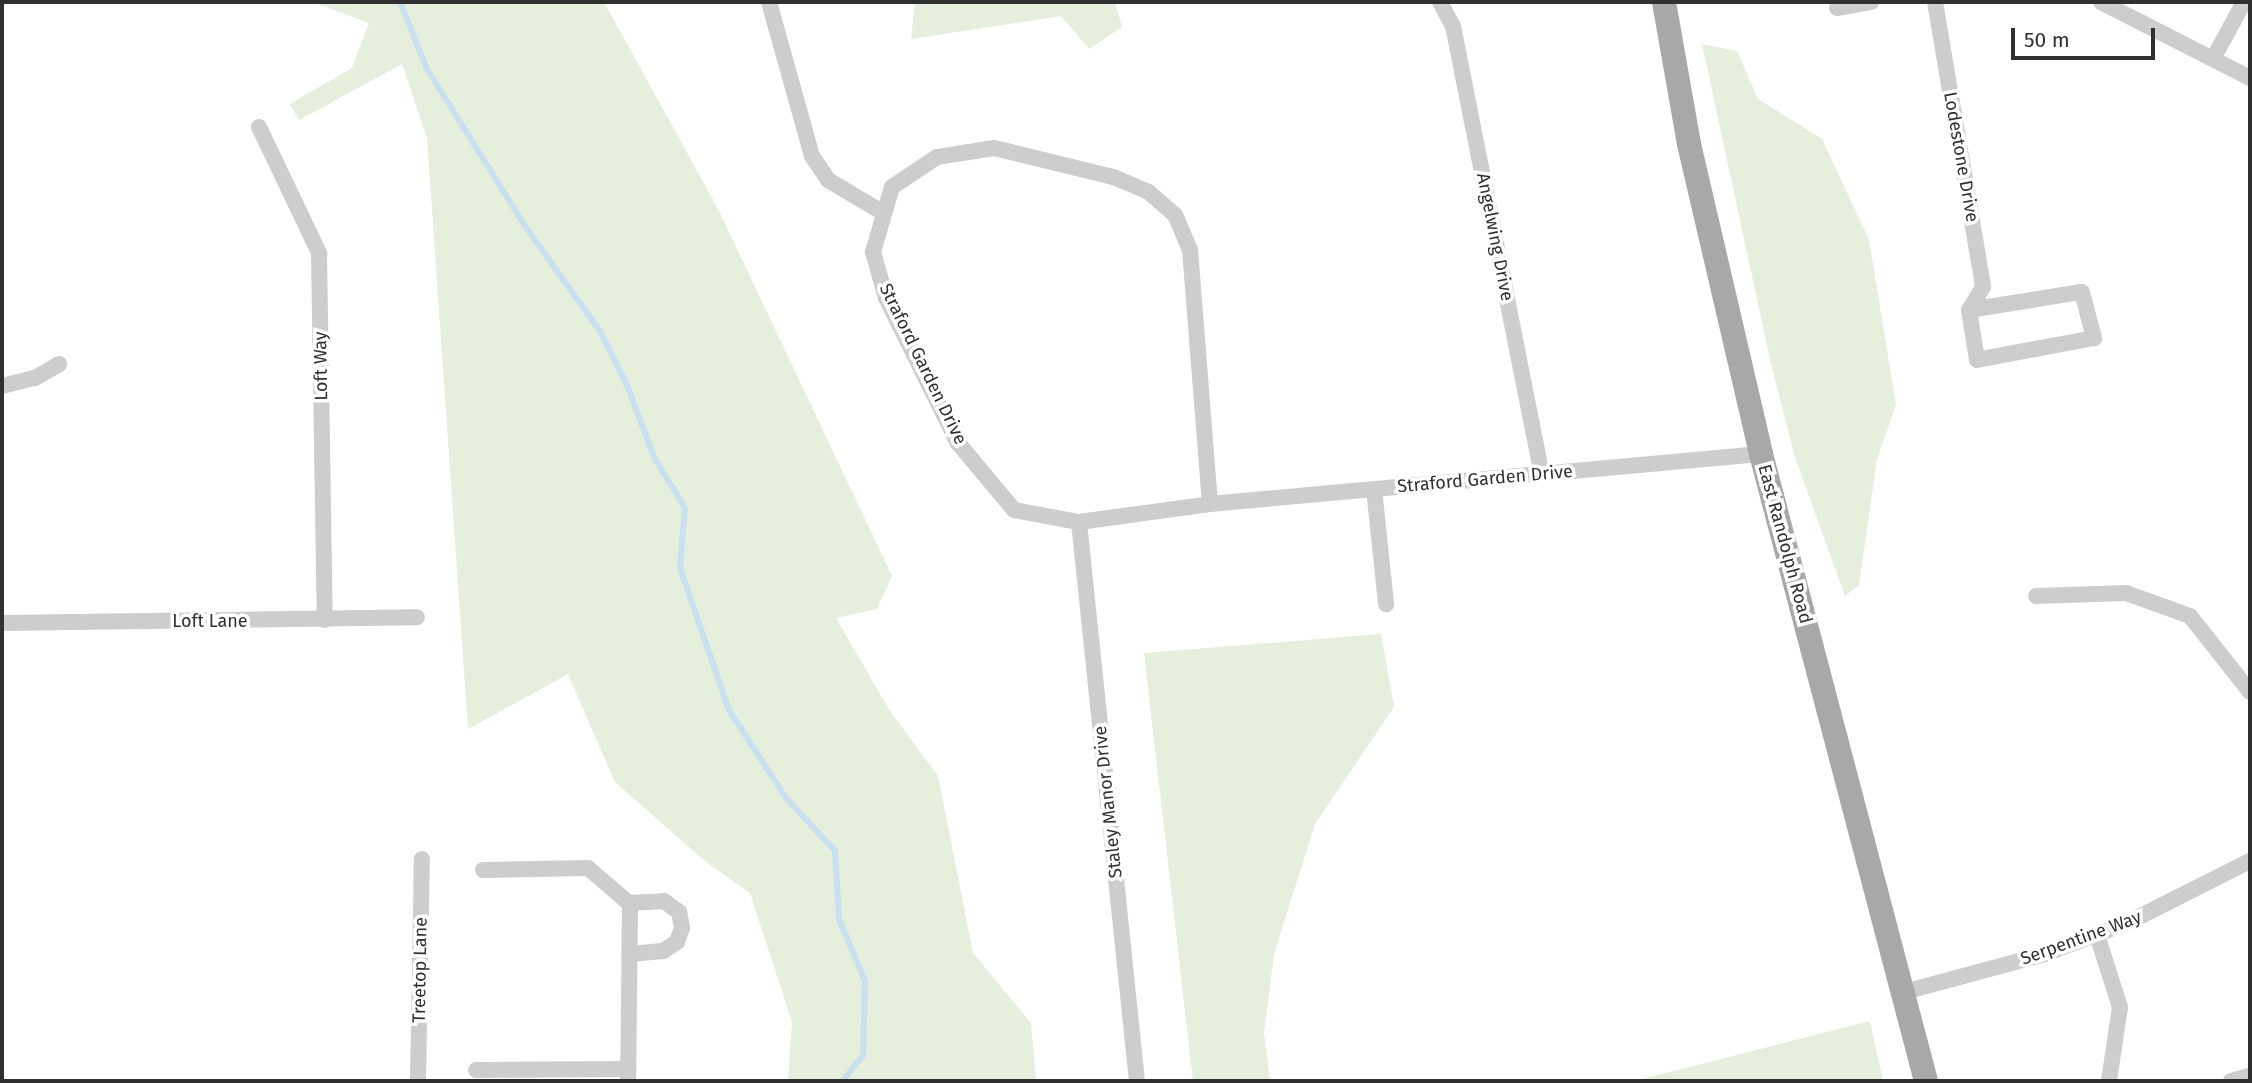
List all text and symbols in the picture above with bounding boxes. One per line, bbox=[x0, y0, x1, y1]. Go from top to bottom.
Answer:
scale bar bbox=[2014, 14, 2158, 58]
text: 50 m bbox=[2024, 27, 2070, 53]
street label: Lodestone Drive bbox=[1939, 90, 1983, 224]
street label: Angelwing Drive bbox=[1472, 171, 1518, 303]
street label: Straford Garden Drive bbox=[875, 280, 971, 448]
street label: Loft Way bbox=[310, 331, 332, 401]
street label: Straford Garden Drive bbox=[1396, 461, 1574, 497]
street label: East Randolph Road bbox=[1753, 462, 1817, 626]
street label: Loft Lane bbox=[172, 610, 248, 632]
street label: Staley Manor Drive bbox=[1089, 725, 1127, 879]
street label: Serpentine Way bbox=[2018, 906, 2144, 970]
street label: Treetop Lane bbox=[408, 917, 432, 1023]

